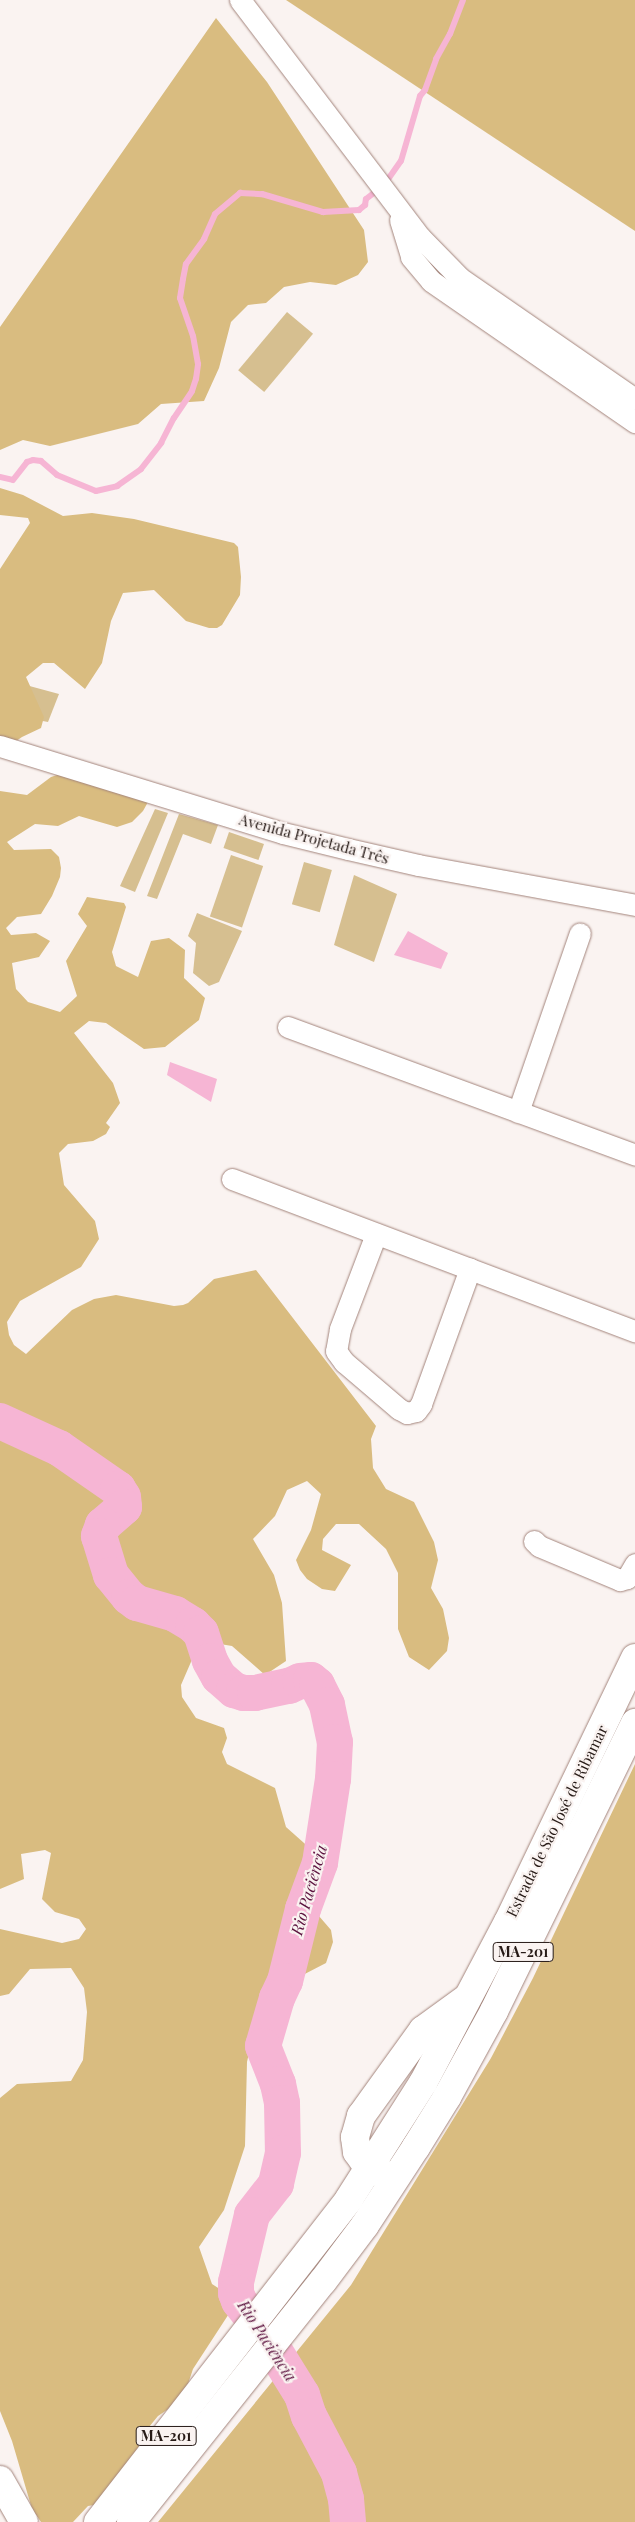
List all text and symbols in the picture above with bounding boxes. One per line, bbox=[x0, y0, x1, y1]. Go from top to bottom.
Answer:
street label: Avenida Projetada Três bbox=[237, 810, 391, 868]
street label: Estrada de São José de Ribamar bbox=[503, 1722, 611, 1920]
water label: Rio Paciência bbox=[287, 1843, 331, 1937]
road number: MA-201 bbox=[492, 1940, 554, 1964]
water label: Rio Paciência bbox=[234, 2297, 300, 2385]
road number: MA-201 bbox=[135, 2424, 197, 2448]

